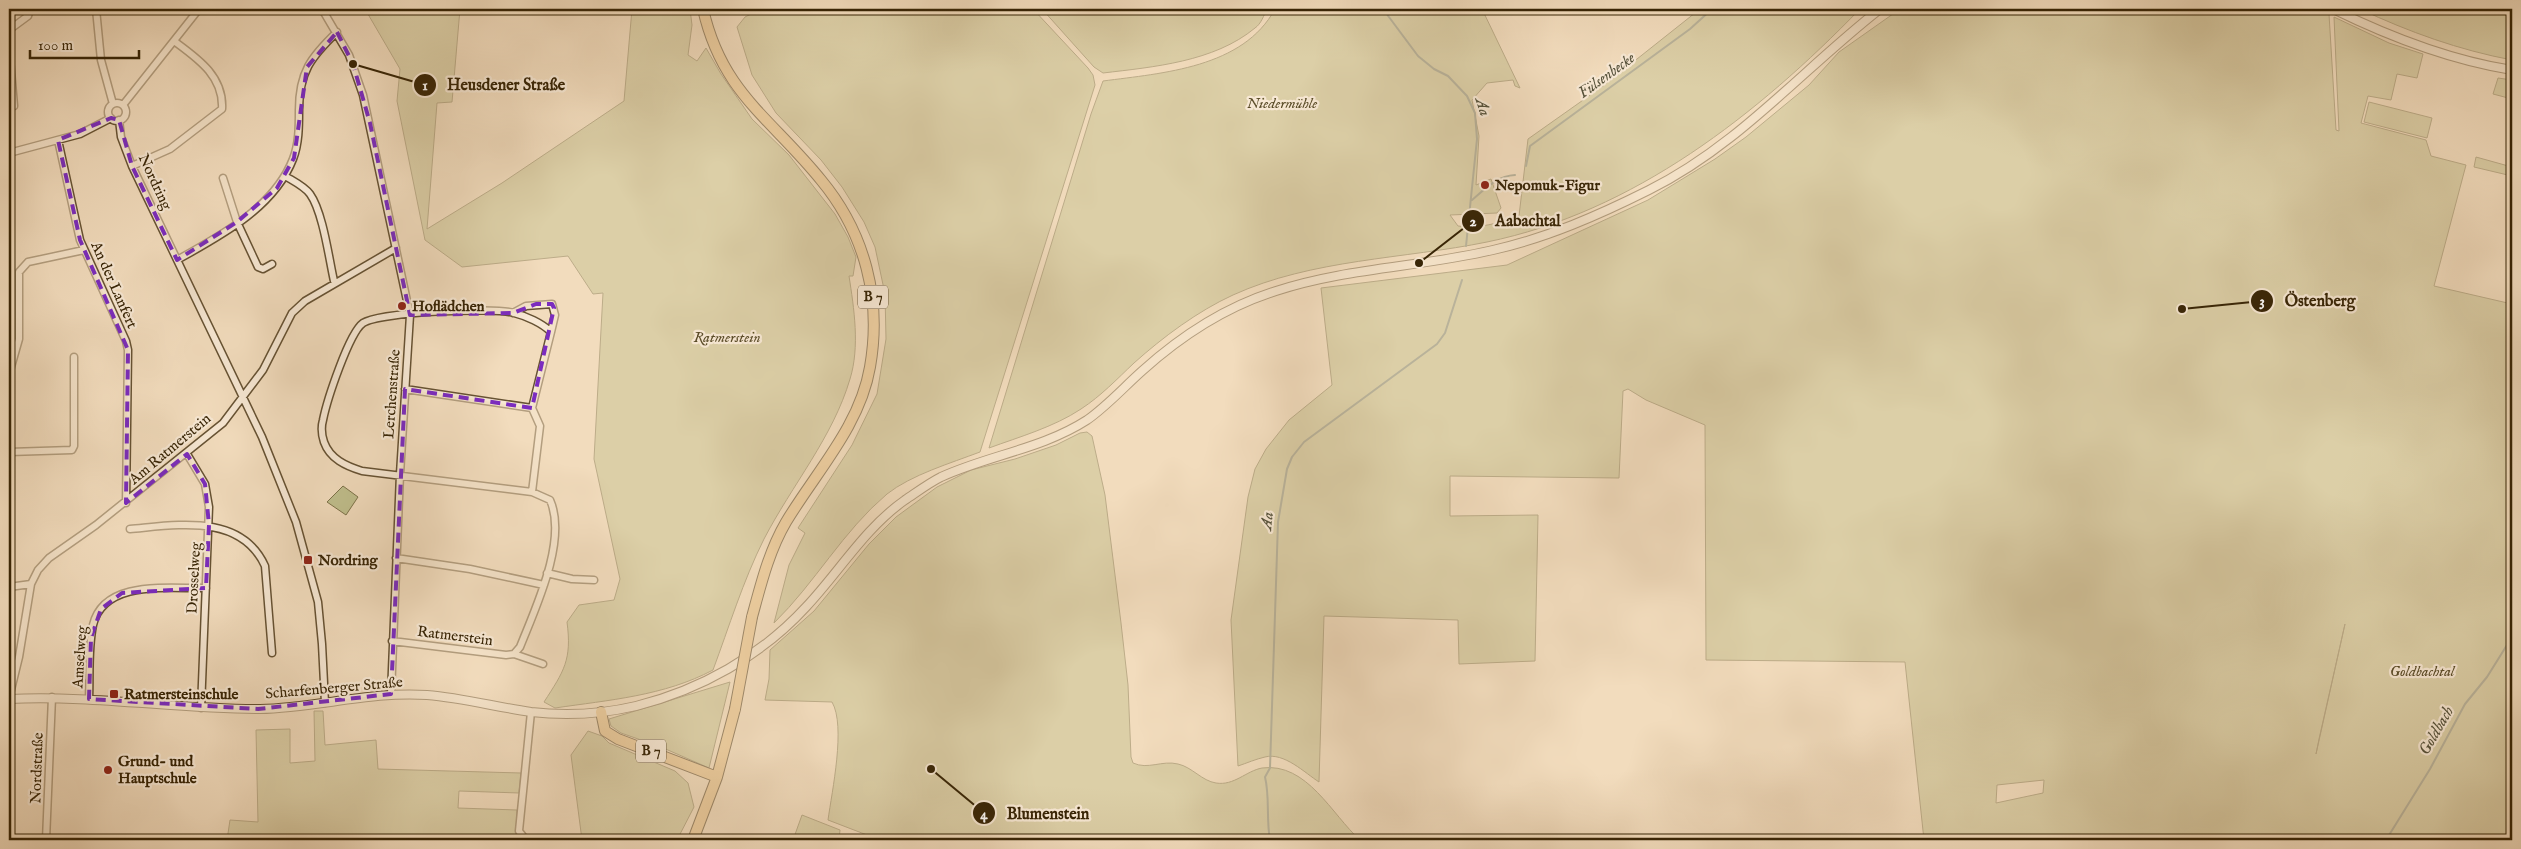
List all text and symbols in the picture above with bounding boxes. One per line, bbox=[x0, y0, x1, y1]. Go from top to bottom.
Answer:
scale bar bbox=[30, 28, 139, 60]
text: 100 m bbox=[38, 36, 74, 55]
water label: Fülsenbecke bbox=[1575, 48, 1640, 103]
callout: Heusdener Straße bbox=[412, 69, 575, 100]
text: 1 bbox=[422, 76, 428, 95]
text: Heusdener Straße bbox=[447, 76, 566, 96]
water label: Aa bbox=[1469, 93, 1494, 119]
park label: Niedermühle bbox=[1247, 94, 1317, 113]
street label: Nordring bbox=[134, 151, 177, 214]
place label: Nepomuk-Figur bbox=[1494, 176, 1600, 195]
marker: Nepomuk-Figur bbox=[1479, 179, 1491, 191]
callout: Aabachtal bbox=[1461, 205, 1571, 236]
text: 2 bbox=[1469, 212, 1477, 231]
text: Aabachtal bbox=[1494, 212, 1561, 232]
street label: An der Lanfert bbox=[86, 238, 142, 331]
callout: Östenberg bbox=[2250, 285, 2365, 316]
road number: B 7 bbox=[858, 286, 888, 308]
text: Östenberg bbox=[2285, 290, 2357, 312]
text: 3 bbox=[2259, 292, 2265, 311]
place label: Hoflädchen bbox=[412, 297, 485, 316]
marker: Hoflädchen bbox=[396, 300, 408, 312]
park label: Ratmerstein bbox=[693, 328, 761, 347]
street label: Lerchenstraße bbox=[379, 349, 405, 439]
street label: Am Ratmerstein bbox=[124, 409, 215, 489]
water label: Aa bbox=[1257, 511, 1279, 533]
street label: Drosselweg bbox=[183, 541, 205, 614]
place label: Nordring bbox=[317, 551, 379, 570]
marker: Nordring bbox=[302, 554, 314, 566]
street label: Ratmerstein bbox=[416, 622, 494, 650]
street label: Amselweg bbox=[68, 624, 92, 690]
park label: Goldbachtal bbox=[2390, 662, 2456, 681]
street label: Scharfenberger Straße bbox=[264, 673, 404, 703]
place label: Ratmersteinschule bbox=[124, 685, 239, 704]
marker: Ratmersteinschule bbox=[108, 688, 120, 700]
water label: Goldbach bbox=[2415, 703, 2459, 759]
street label: Nordstraße bbox=[26, 732, 48, 804]
road number: B 7 bbox=[636, 739, 666, 762]
place label: Grund- und Hauptschule bbox=[118, 752, 197, 788]
marker: Grund- und Hauptschule bbox=[102, 764, 114, 776]
callout: Blumenstein bbox=[971, 798, 1099, 829]
text: 4 bbox=[980, 805, 988, 824]
text: Blumenstein bbox=[1007, 805, 1090, 825]

